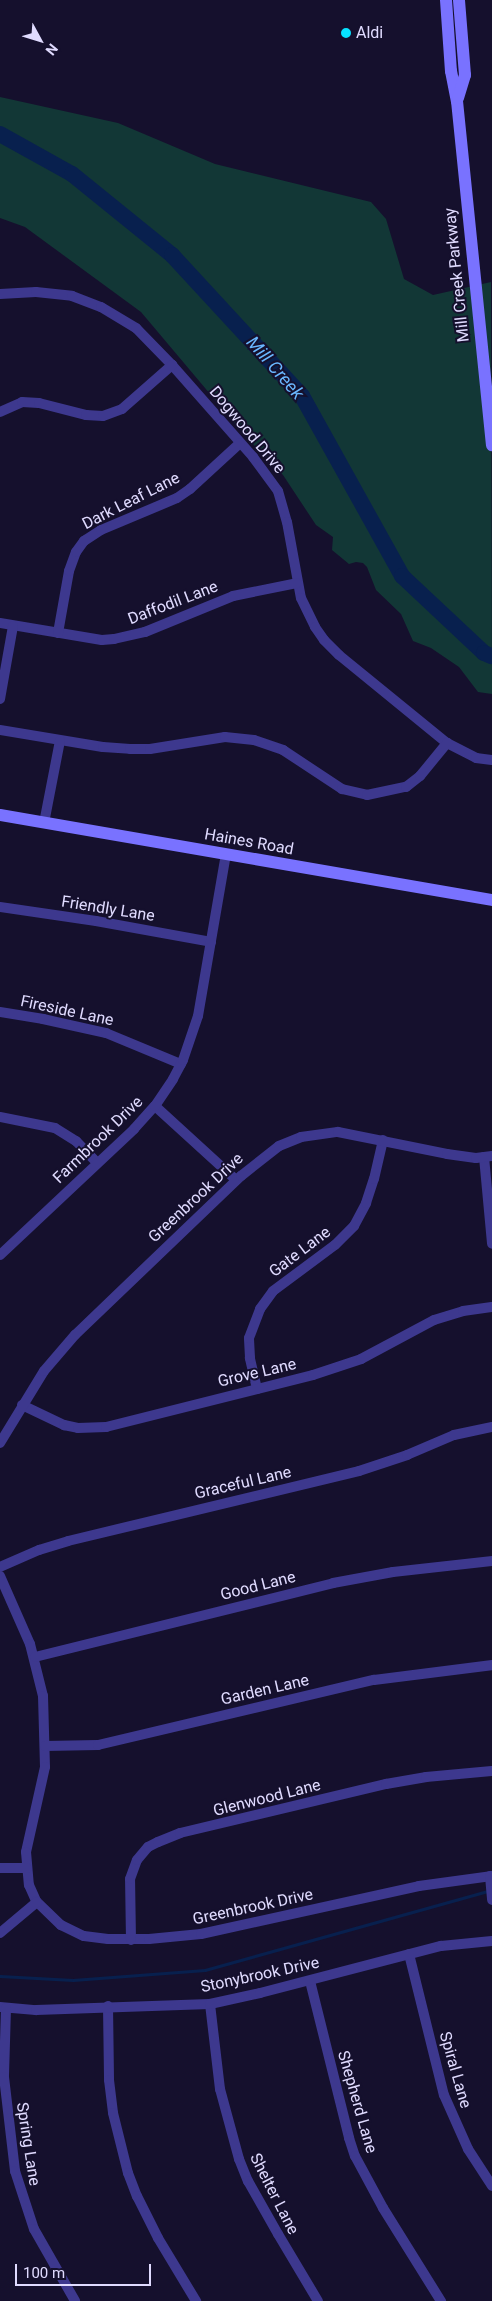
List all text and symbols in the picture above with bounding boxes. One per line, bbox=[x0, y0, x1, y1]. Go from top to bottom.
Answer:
north arrow bbox=[15, 15, 65, 65]
place label: Aldi bbox=[356, 23, 383, 43]
marker: Aldi bbox=[340, 27, 352, 39]
text: N bbox=[42, 41, 61, 58]
street label: Mill Creek Parkway bbox=[440, 207, 474, 343]
water label: Mill Creek bbox=[242, 332, 308, 404]
street label: Dogwood Drive bbox=[205, 383, 289, 477]
street label: Dark Leaf Lane bbox=[79, 468, 183, 534]
street label: Daffodil Lane bbox=[125, 577, 221, 629]
street label: Haines Road bbox=[203, 825, 295, 859]
street label: Friendly Lane bbox=[60, 892, 156, 926]
street label: Fireside Lane bbox=[19, 992, 115, 1030]
street label: Farmbrook Drive bbox=[49, 1092, 147, 1188]
street label: Greenbrook Drive bbox=[145, 1149, 247, 1247]
street label: Gate Lane bbox=[265, 1223, 335, 1281]
street label: Grove Lane bbox=[216, 1355, 298, 1391]
street label: Graceful Lane bbox=[193, 1463, 293, 1503]
street label: Good Lane bbox=[218, 1567, 298, 1605]
street label: Garden Lane bbox=[219, 1671, 311, 1709]
street label: Glenwood Lane bbox=[211, 1775, 323, 1821]
street label: Greenbrook Drive bbox=[191, 1885, 315, 1929]
street label: Stonybrook Drive bbox=[199, 1953, 321, 1997]
street label: Spiral Lane bbox=[435, 2030, 475, 2110]
street label: Shepherd Lane bbox=[333, 2048, 381, 2156]
street label: Spring Lane bbox=[12, 2101, 44, 2187]
street label: Shelter Lane bbox=[245, 2150, 303, 2238]
scale bar bbox=[18, 2254, 154, 2286]
text: 100 m bbox=[23, 2264, 65, 2282]

